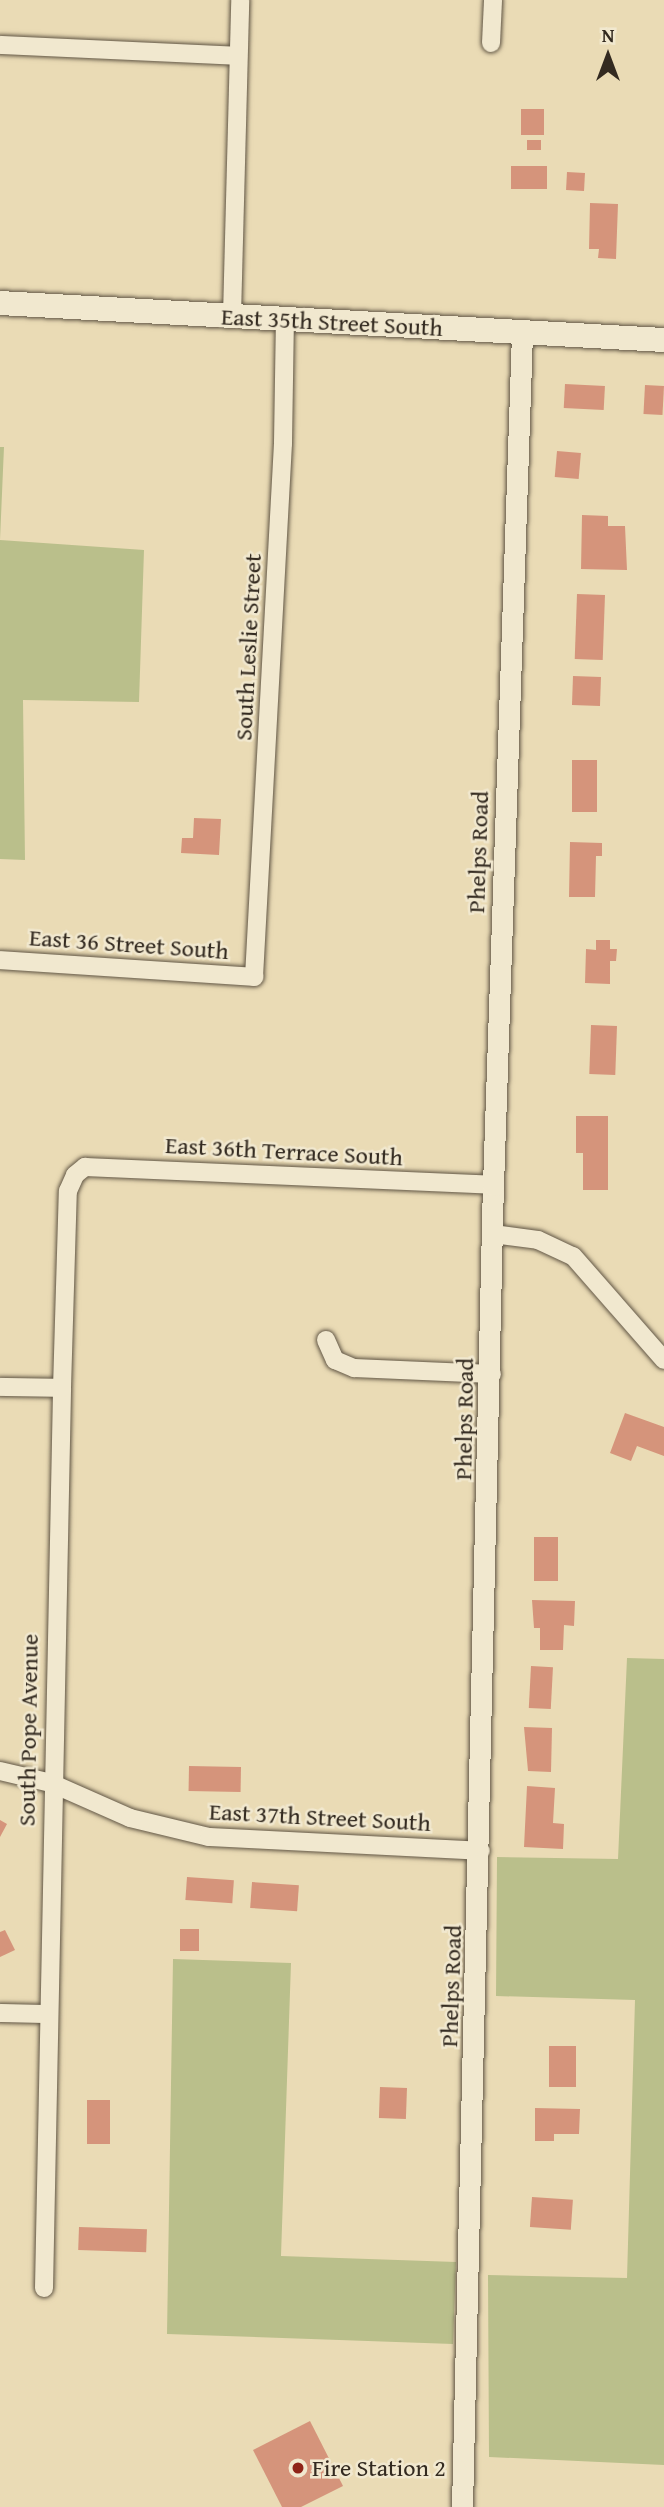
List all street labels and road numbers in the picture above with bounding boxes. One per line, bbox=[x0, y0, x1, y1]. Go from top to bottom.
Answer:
street label: East 35th Street South bbox=[220, 302, 444, 342]
street label: South Leslie Street bbox=[229, 553, 267, 741]
street label: Phelps Road bbox=[461, 790, 495, 914]
street label: East 36 Street South bbox=[28, 923, 230, 965]
street label: East 36th Terrace South bbox=[164, 1130, 404, 1172]
street label: Phelps Road bbox=[449, 1358, 479, 1480]
street label: South Pope Avenue bbox=[12, 1633, 44, 1827]
street label: East 37th Street South bbox=[208, 1797, 432, 1837]
street label: Phelps Road bbox=[434, 1924, 468, 2048]

